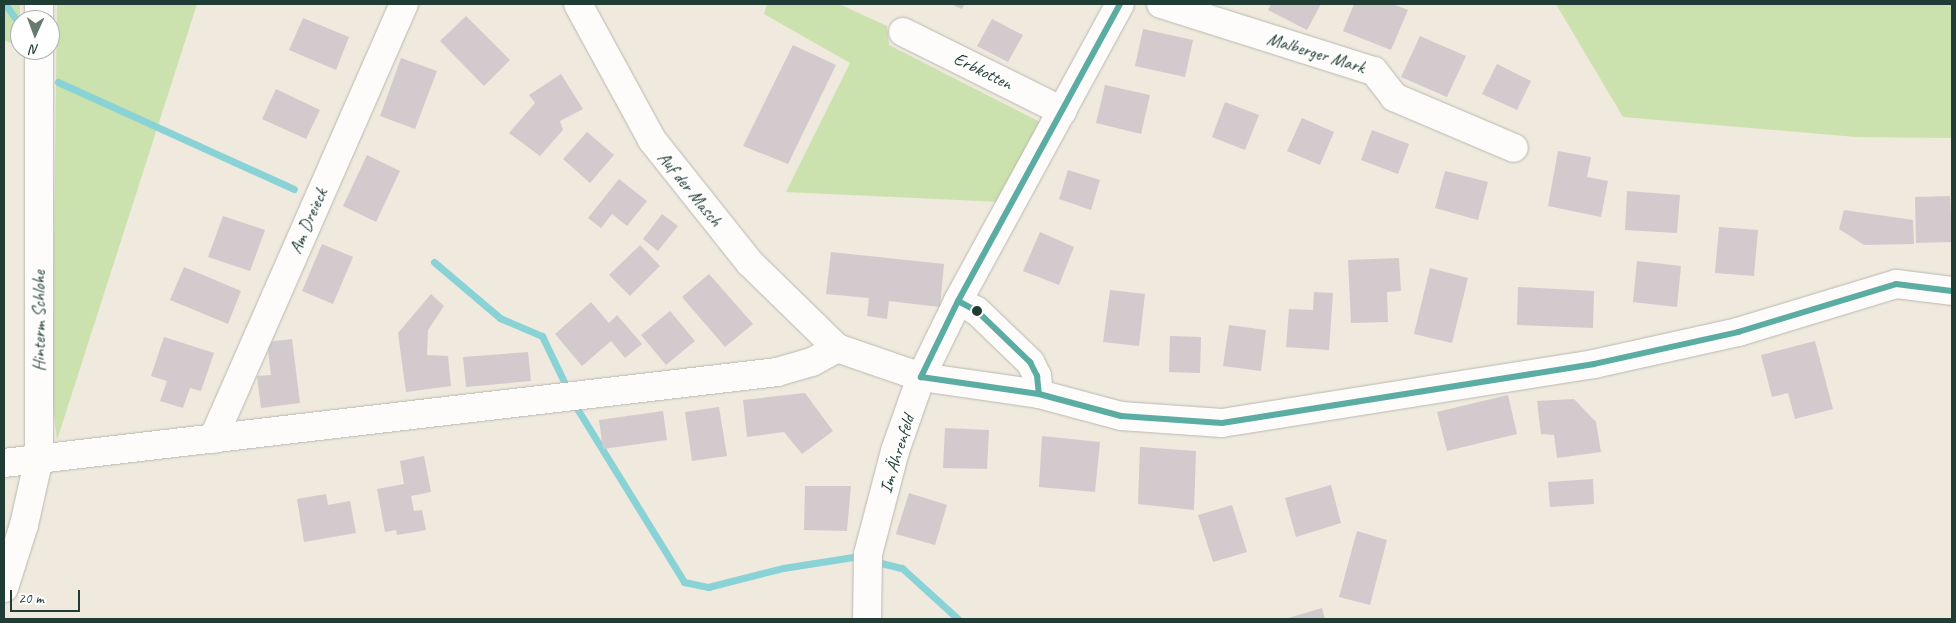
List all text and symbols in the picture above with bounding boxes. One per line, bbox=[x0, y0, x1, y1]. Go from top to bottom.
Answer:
north arrow bbox=[10, 10, 60, 60]
street label: Malberger Mark bbox=[1265, 28, 1367, 78]
text: N bbox=[30, 41, 39, 58]
street label: Erbkotten bbox=[950, 48, 1016, 94]
street label: Auf der Masch bbox=[653, 147, 727, 231]
street label: Am Dreieck bbox=[284, 185, 332, 257]
street label: Hinterm Schlohe bbox=[28, 270, 50, 372]
unlabelled marker bbox=[972, 306, 982, 316]
street label: Im Ährenfeld bbox=[875, 412, 919, 496]
scale bar bbox=[12, 580, 82, 612]
text: 20 m bbox=[18, 589, 44, 608]

